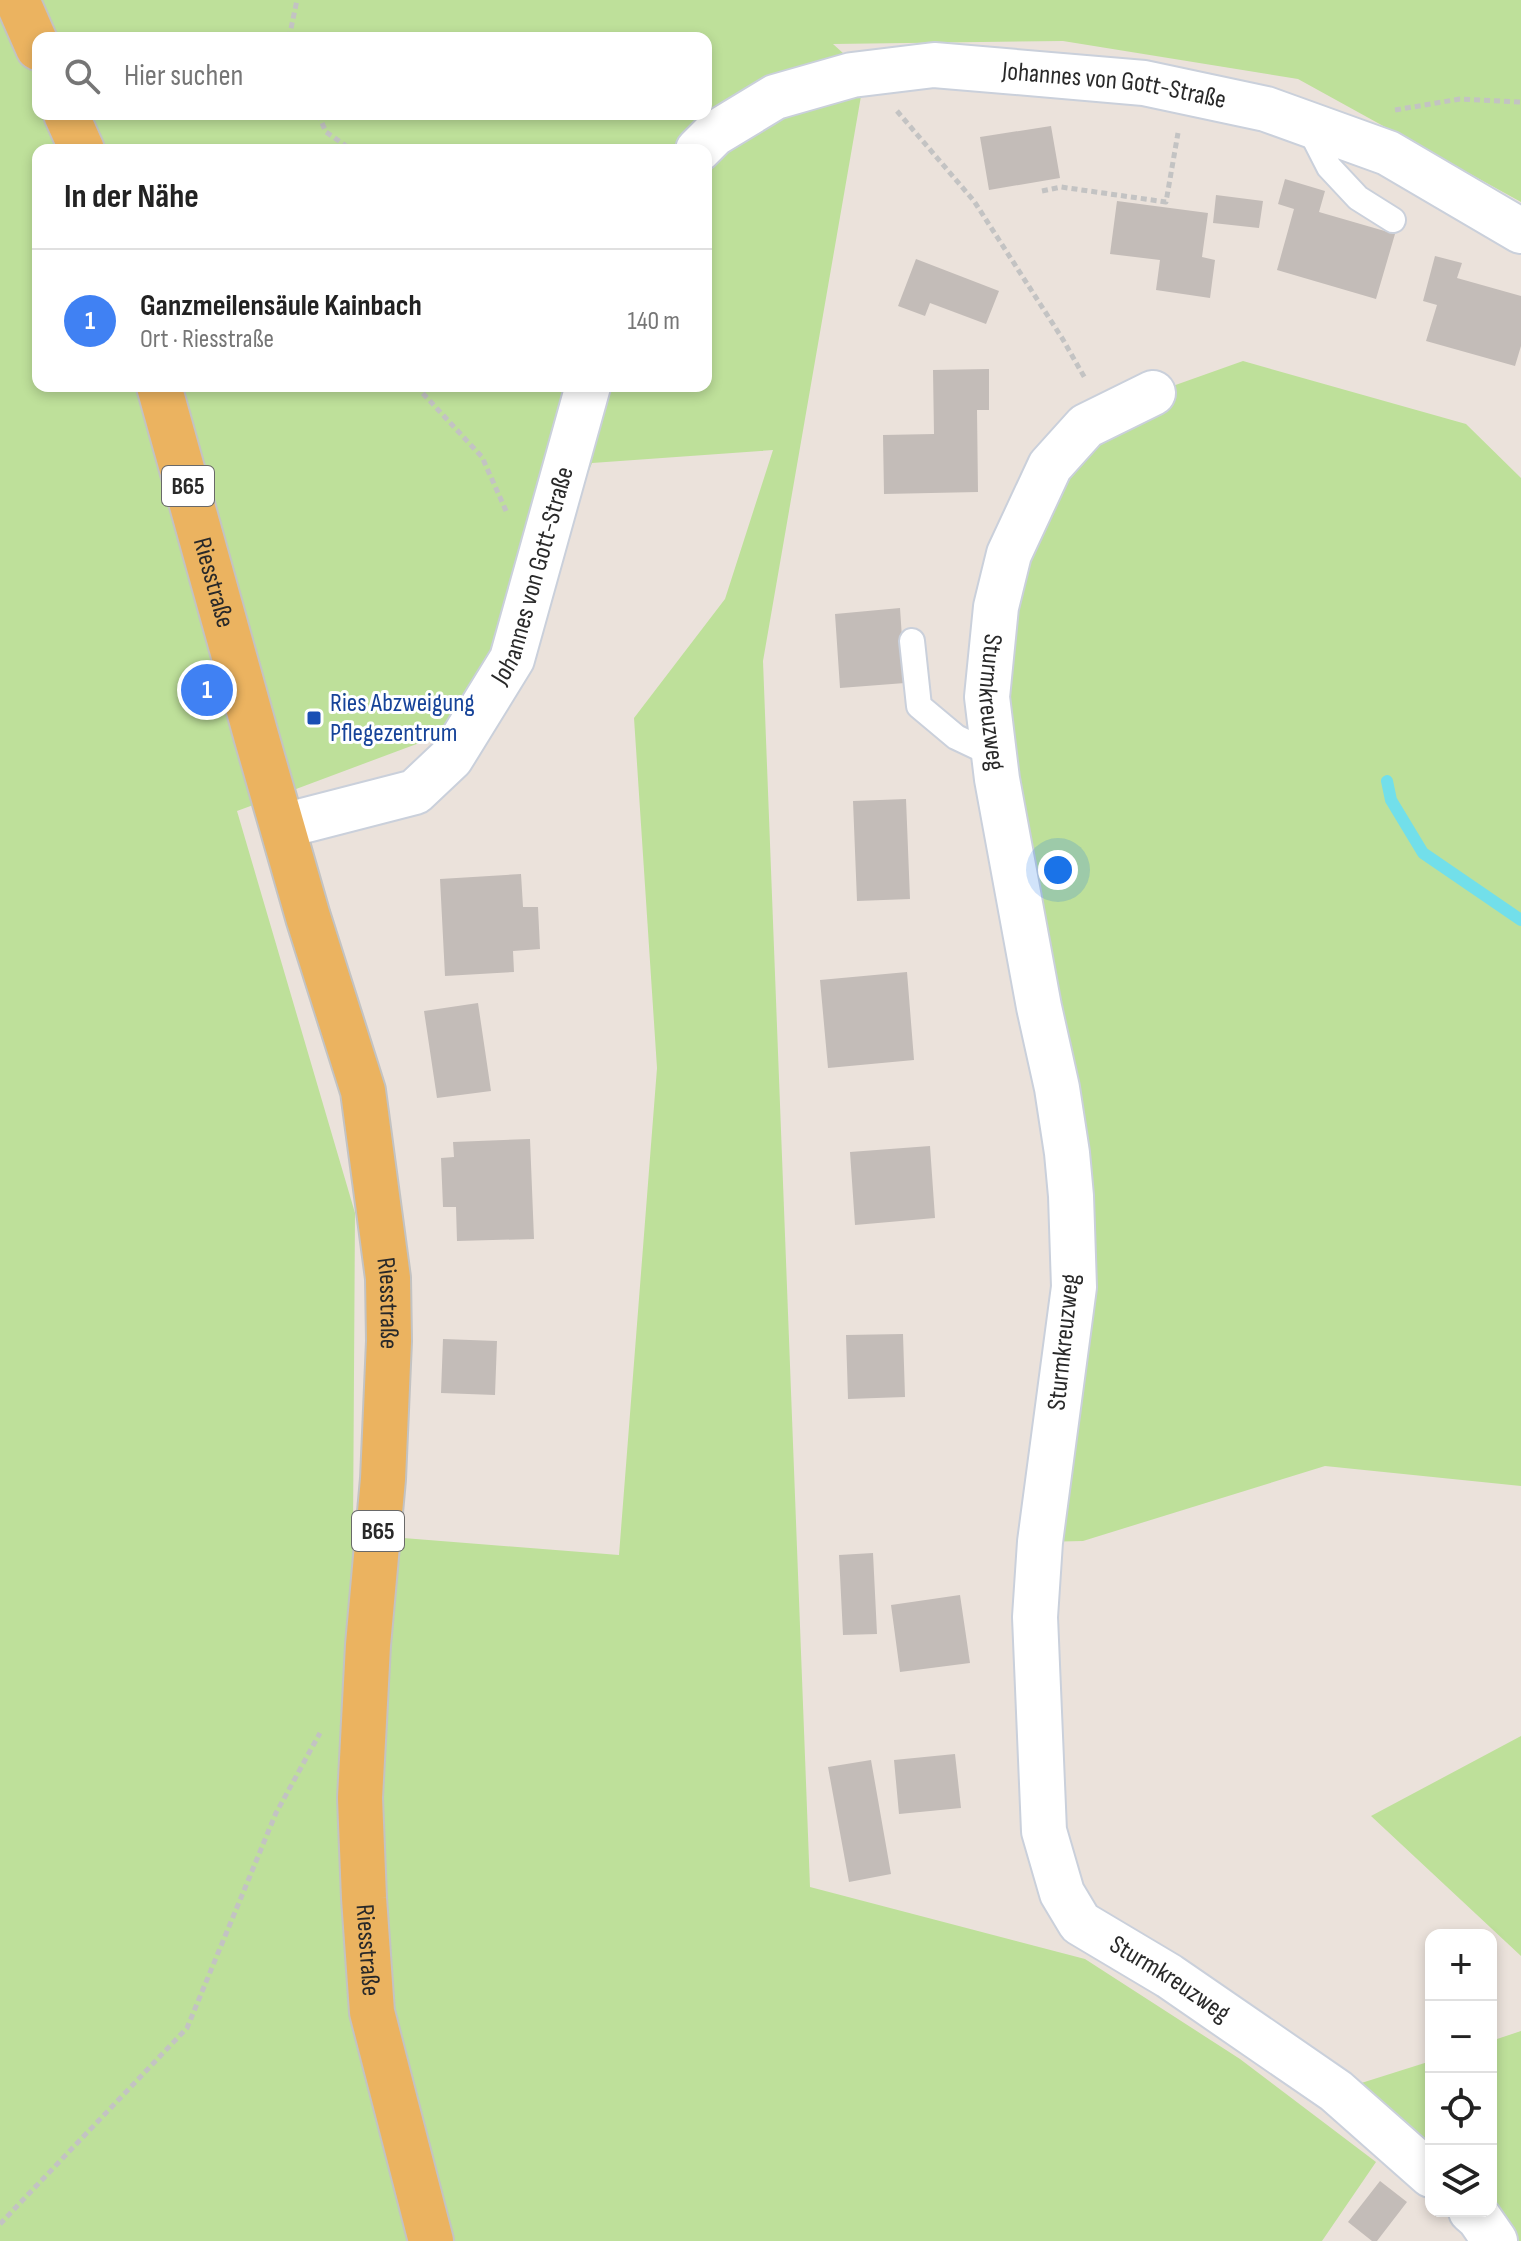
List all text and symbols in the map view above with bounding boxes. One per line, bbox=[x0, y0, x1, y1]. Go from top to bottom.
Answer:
search box bbox=[32, 32, 712, 120]
icon: search bbox=[60, 54, 104, 98]
street label: Johannes von Gott-Straße bbox=[1000, 55, 1229, 116]
text: Hier suchen bbox=[124, 58, 243, 94]
text: In der Nähe bbox=[64, 176, 199, 217]
text: Ganzmeilensäule Kainbach bbox=[140, 288, 422, 324]
text: 1 bbox=[85, 306, 95, 337]
text: 140 m bbox=[628, 306, 680, 337]
text: Ort · Riesstraße bbox=[140, 324, 274, 355]
street label: Johannes von Gott-Straße bbox=[484, 463, 580, 691]
road number: B65 bbox=[162, 466, 214, 506]
street label: Riesstraße bbox=[186, 534, 241, 631]
street label: Sturmkreuzweg bbox=[971, 633, 1011, 772]
pin: 1 bbox=[181, 660, 233, 720]
place label: Ries Abzweigung Pflegezentrum bbox=[330, 688, 475, 749]
marker: Ries Abzweigung Pflegezentrum bbox=[305, 709, 323, 727]
your location bbox=[1038, 850, 1078, 890]
street label: Riesstraße bbox=[370, 1255, 405, 1350]
street label: Sturmkreuzweg bbox=[1041, 1272, 1087, 1412]
road number: B65 bbox=[352, 1511, 404, 1551]
street label: Riesstraße bbox=[349, 1903, 386, 1997]
street label: Sturmkreuzweg bbox=[1104, 1929, 1236, 2029]
map controls bbox=[1425, 1929, 1497, 2217]
button: + bbox=[1425, 1929, 1497, 2001]
button: − bbox=[1425, 2001, 1497, 2073]
button: locate bbox=[1425, 2073, 1497, 2145]
button: layers bbox=[1425, 2145, 1497, 2217]

